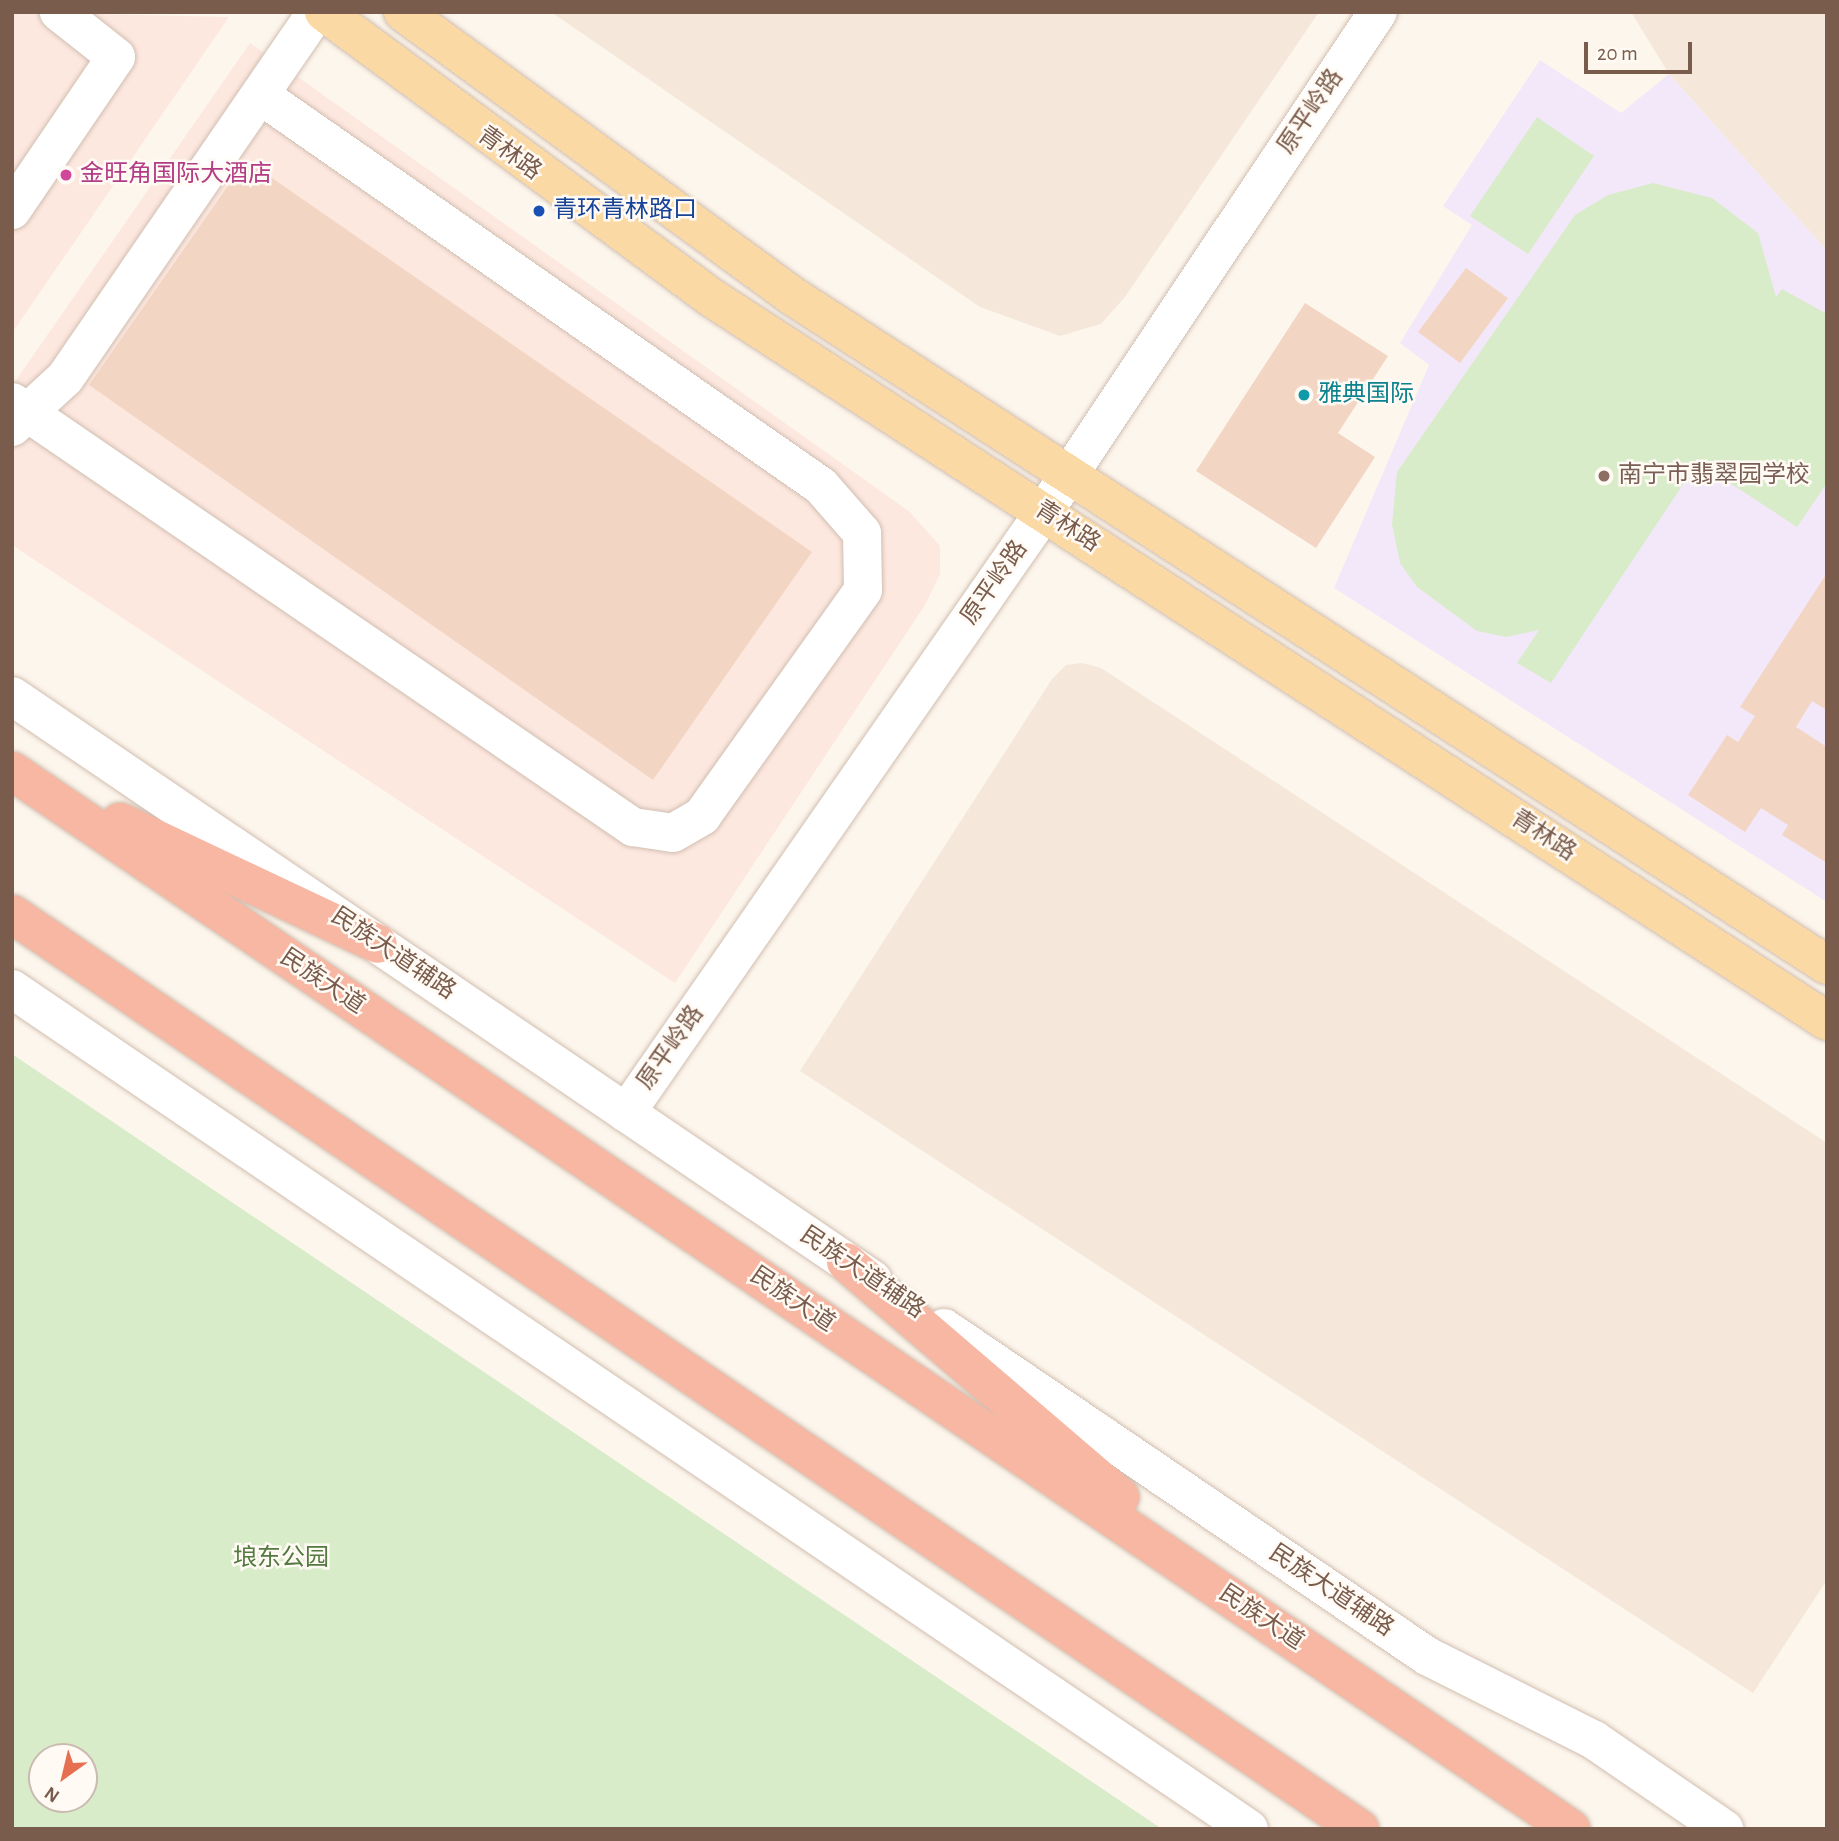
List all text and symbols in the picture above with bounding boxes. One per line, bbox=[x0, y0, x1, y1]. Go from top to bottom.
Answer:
scale bar bbox=[1587, 28, 1696, 72]
text: 20 m bbox=[1597, 43, 1638, 64]
street label: 原平岭路 bbox=[1272, 64, 1350, 160]
street label: 青林路 bbox=[471, 121, 547, 187]
place label: 金旺角国际大酒店 bbox=[80, 161, 272, 189]
marker: 金旺角国际大酒店 bbox=[58, 167, 74, 183]
place label: 青环青林路口 bbox=[553, 197, 697, 225]
marker: 青环青林路口 bbox=[531, 203, 547, 219]
place label: 雅典国际 bbox=[1318, 381, 1414, 409]
marker: 雅典国际 bbox=[1296, 387, 1312, 403]
place label: 南宁市翡翠园学校 bbox=[1618, 462, 1810, 490]
marker: 南宁市翡翠园学校 bbox=[1596, 468, 1612, 484]
street label: 青林路 bbox=[1029, 495, 1105, 559]
street label: 原平岭路 bbox=[956, 535, 1034, 631]
street label: 青林路 bbox=[1505, 804, 1581, 868]
street label: 民族大道辅路 bbox=[325, 902, 461, 1006]
street label: 民族大道 bbox=[274, 943, 370, 1021]
street label: 原平岭路 bbox=[632, 1000, 710, 1096]
street label: 民族大道辅路 bbox=[794, 1221, 930, 1325]
street label: 民族大道 bbox=[744, 1261, 840, 1339]
street label: 民族大道辅路 bbox=[1263, 1539, 1399, 1643]
park label: 埌东公园 bbox=[233, 1545, 329, 1573]
street label: 民族大道 bbox=[1213, 1579, 1309, 1657]
north arrow bbox=[28, 1743, 98, 1813]
text: N bbox=[41, 1783, 63, 1806]

